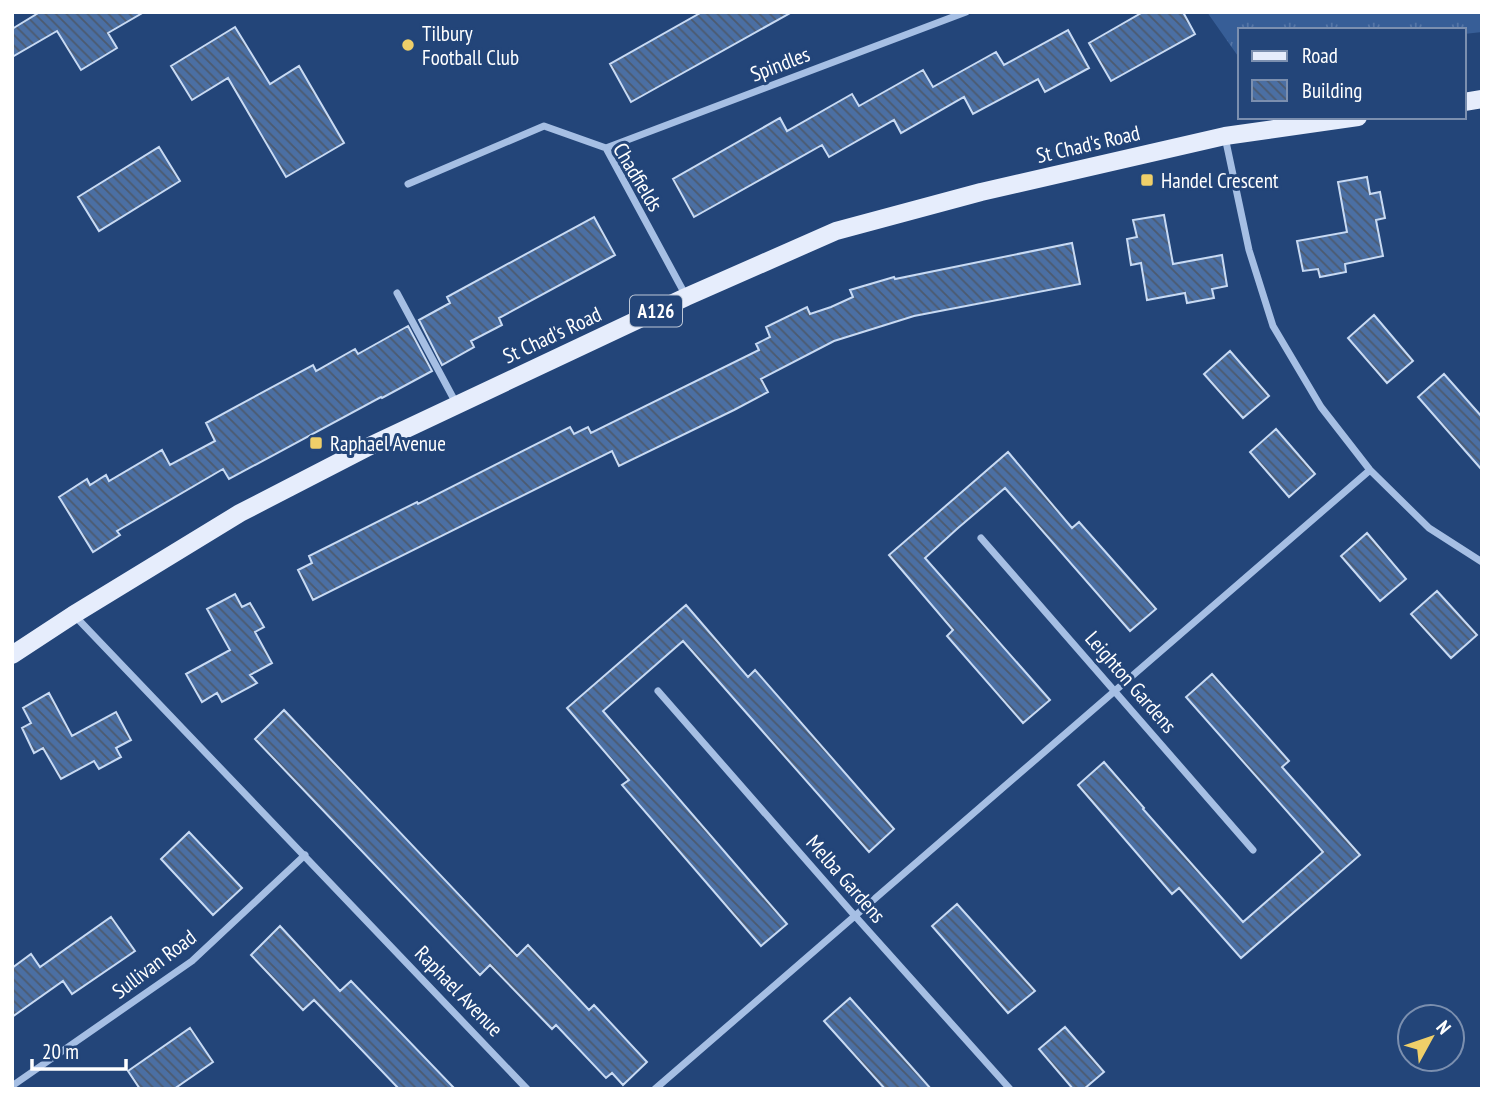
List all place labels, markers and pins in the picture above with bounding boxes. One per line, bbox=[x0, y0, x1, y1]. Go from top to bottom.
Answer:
place label: Tilbury Football Club bbox=[422, 20, 519, 71]
marker: Tilbury Football Club bbox=[400, 37, 416, 53]
place label: Handel Crescent bbox=[1161, 167, 1279, 194]
marker: Handel Crescent bbox=[1139, 172, 1155, 188]
place label: Raphael Avenue bbox=[330, 430, 446, 457]
marker: Raphael Avenue bbox=[308, 435, 324, 451]

